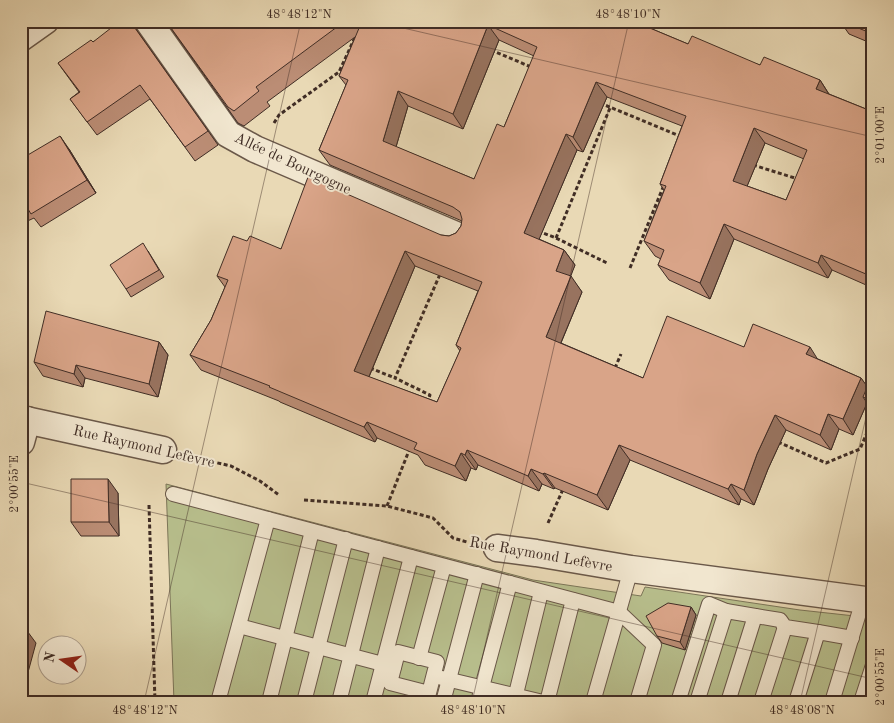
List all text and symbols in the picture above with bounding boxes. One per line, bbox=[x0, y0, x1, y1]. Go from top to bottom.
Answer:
text: 48°48'12"N bbox=[266, 9, 332, 21]
text: 48°48'10"N bbox=[595, 9, 661, 21]
text: 2°01'00"E bbox=[875, 106, 887, 164]
street label: Allée de Bourgogne bbox=[232, 131, 353, 198]
street label: Rue Raymond Lefèvre bbox=[71, 424, 216, 471]
text: 2°00'55"E bbox=[8, 455, 21, 513]
street label: Rue Raymond Lefèvre bbox=[468, 536, 614, 575]
north arrow bbox=[38, 636, 88, 686]
text: 2°00'55"E bbox=[874, 648, 887, 706]
text: N bbox=[42, 650, 58, 664]
text: 48°48'12"N bbox=[112, 705, 178, 717]
text: 48°48'10"N bbox=[440, 705, 506, 717]
text: 48°48'08"N bbox=[769, 705, 835, 717]

